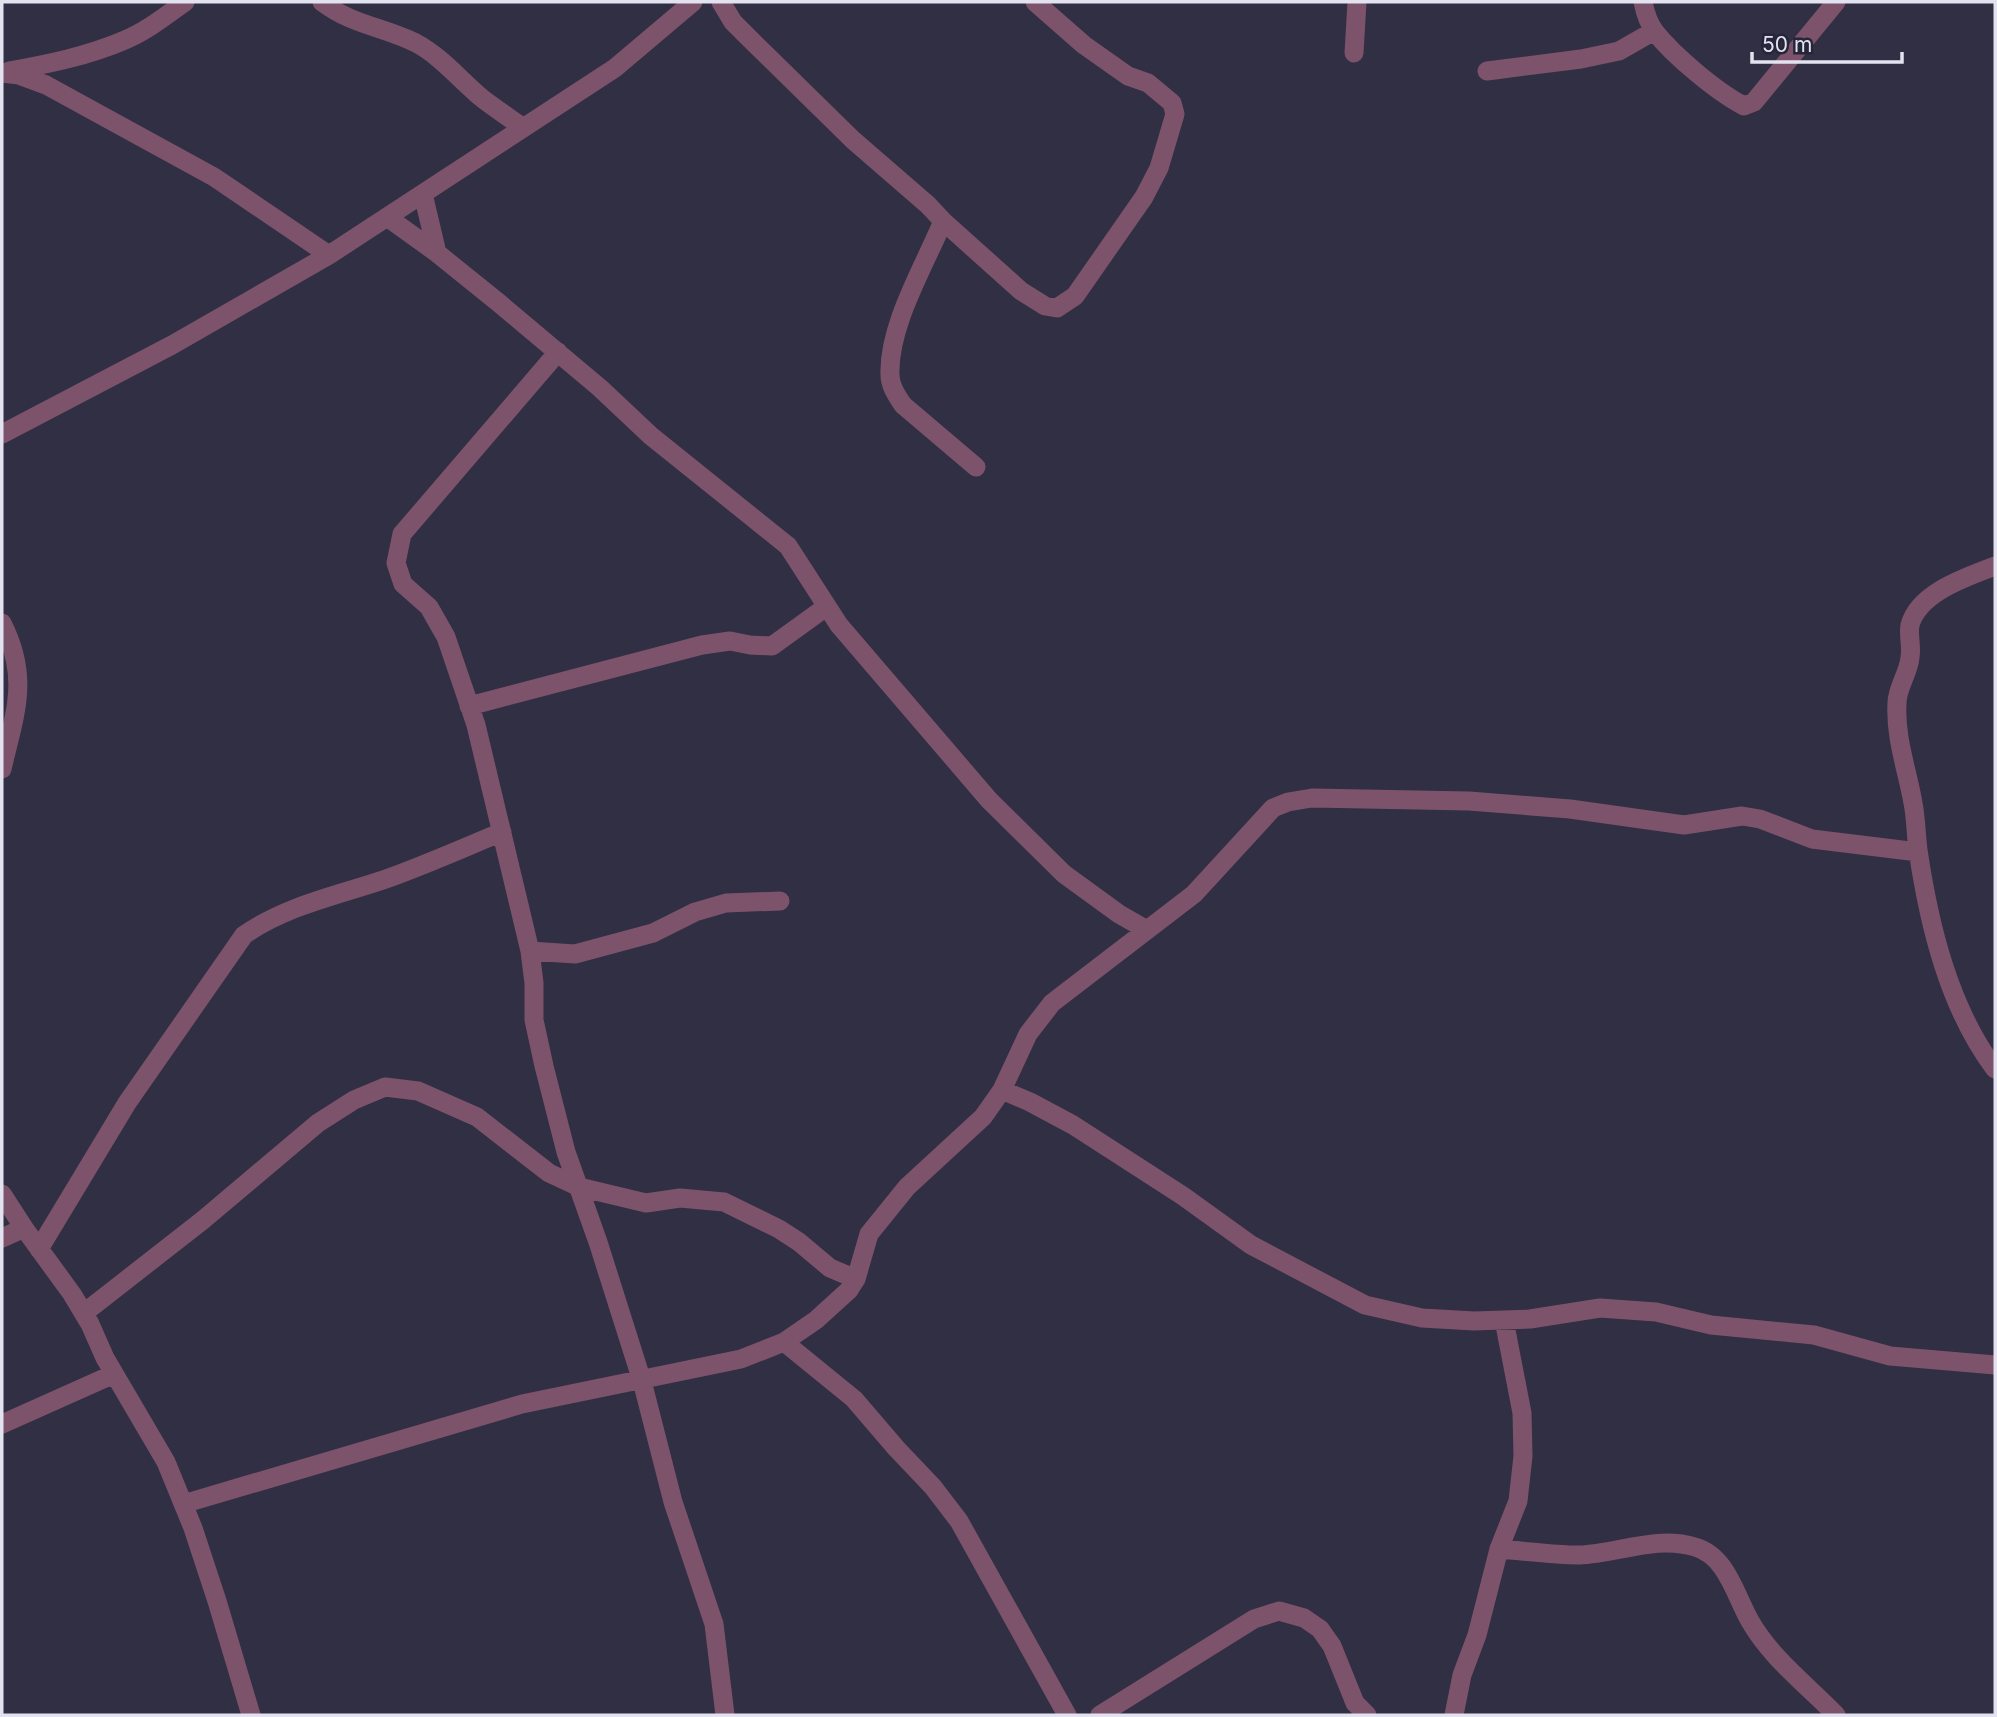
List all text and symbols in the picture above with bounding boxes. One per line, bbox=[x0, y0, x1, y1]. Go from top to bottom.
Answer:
scale bar bbox=[1752, 21, 1902, 65]
text: 50 m bbox=[1762, 32, 1812, 57]

